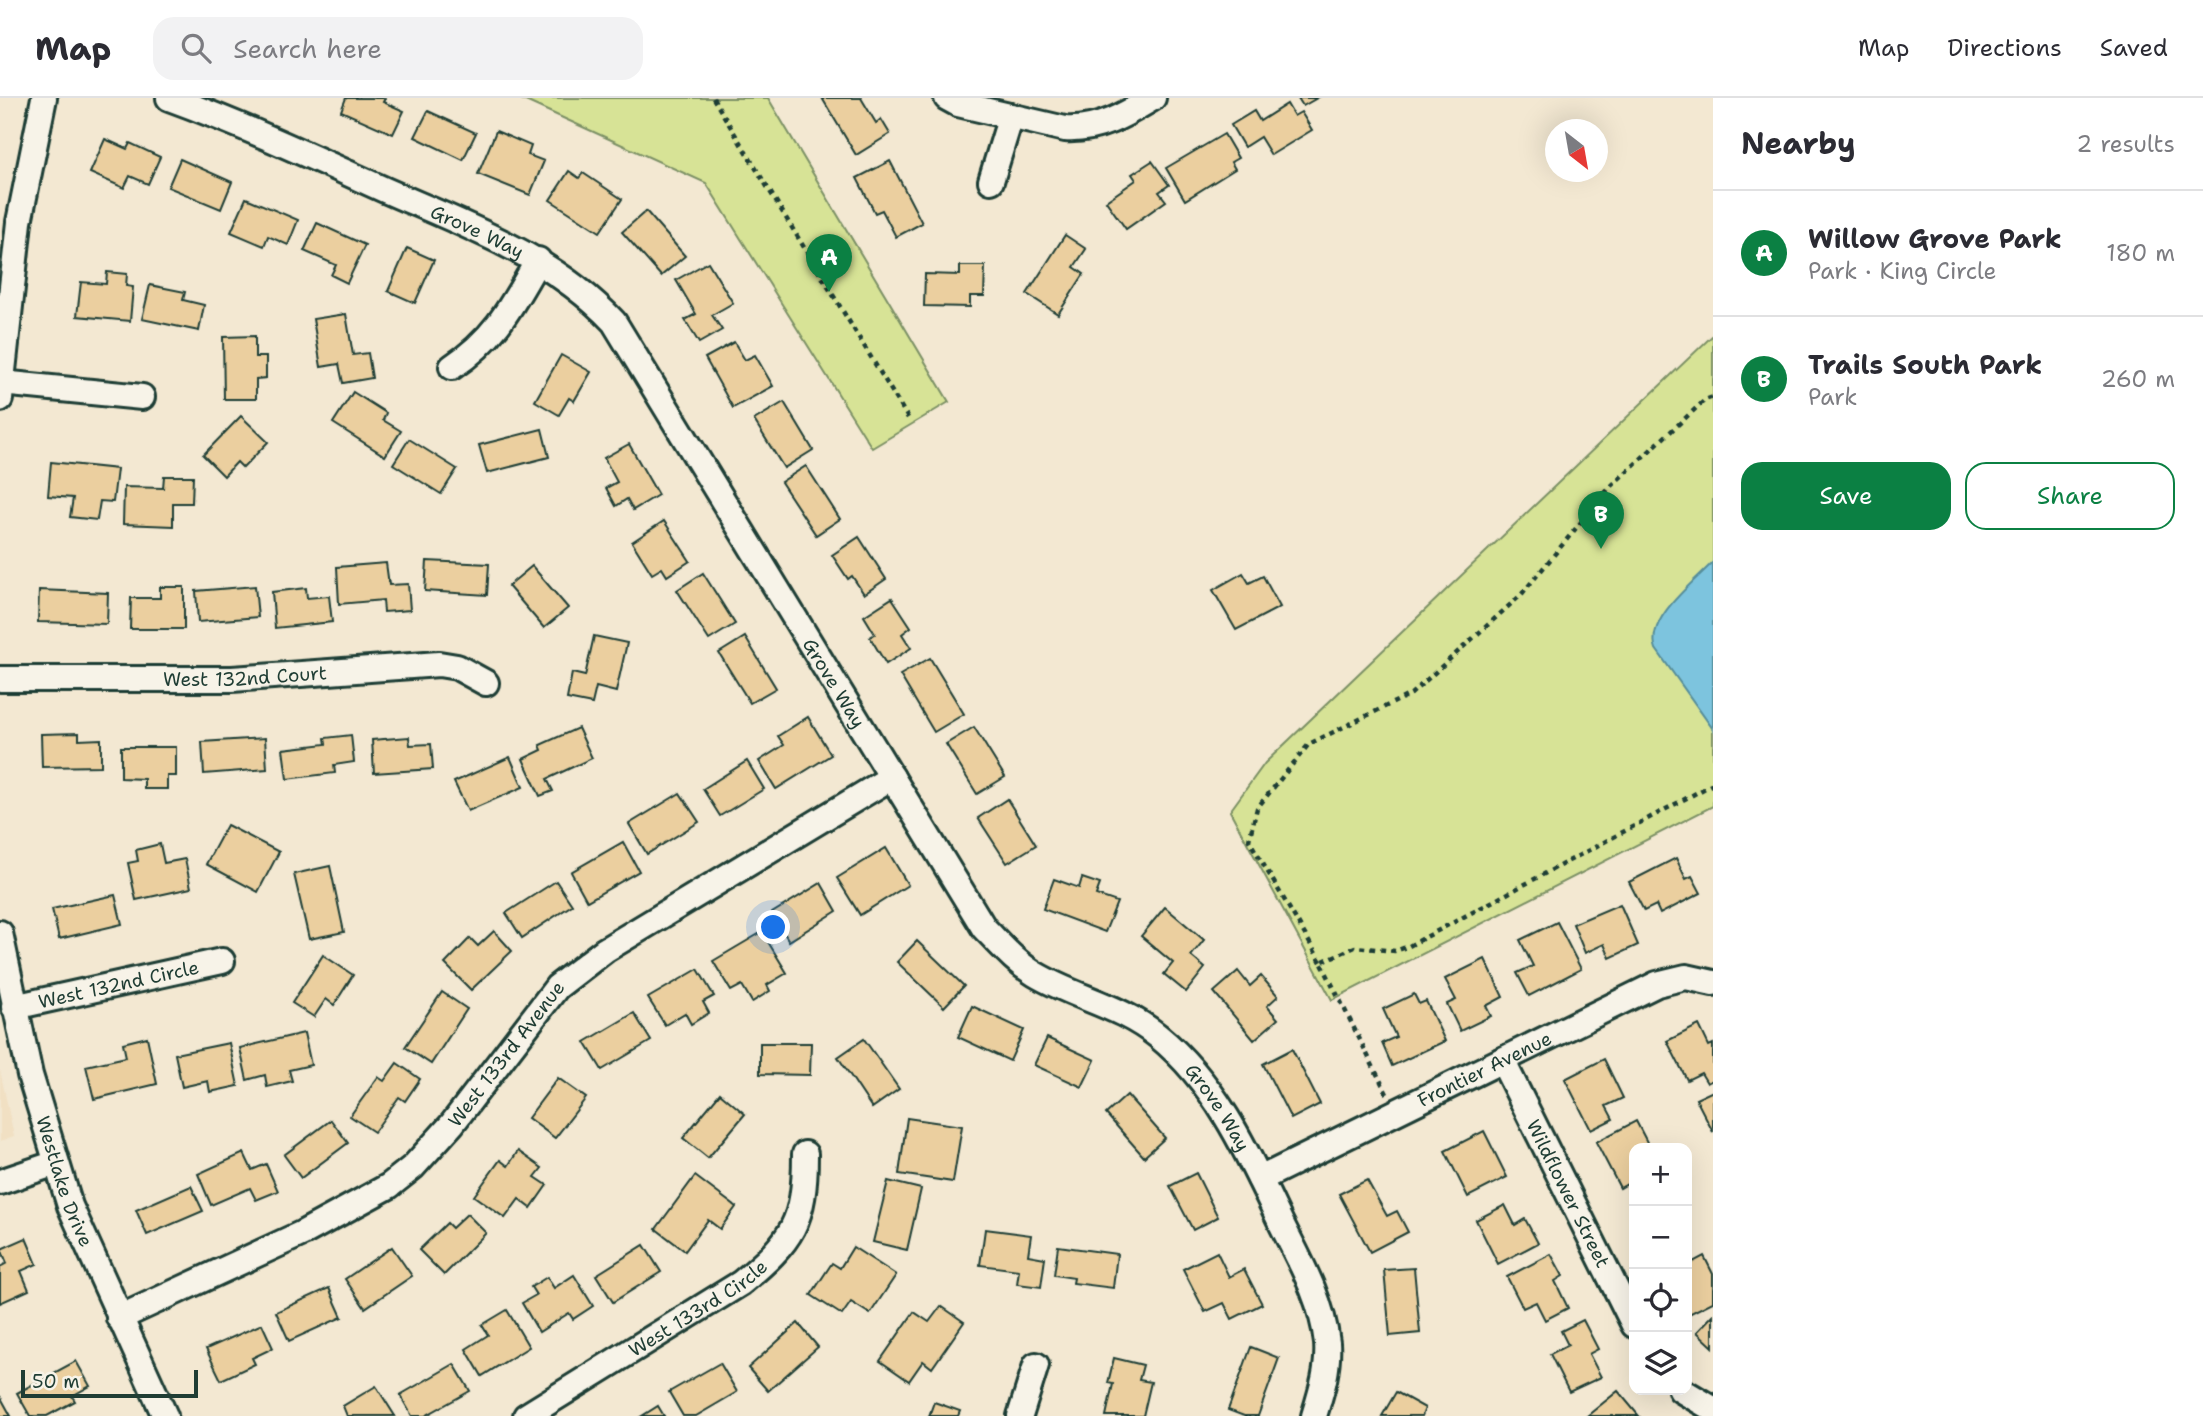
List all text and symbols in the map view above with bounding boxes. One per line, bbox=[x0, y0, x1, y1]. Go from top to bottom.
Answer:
search box bbox=[153, 17, 643, 80]
text: Map bbox=[35, 26, 111, 71]
icon: search bbox=[177, 29, 215, 67]
text: Search here bbox=[233, 31, 382, 66]
text: Map bbox=[1858, 32, 1909, 64]
text: Directions bbox=[1947, 32, 2062, 64]
text: Saved bbox=[2100, 32, 2168, 64]
north arrow bbox=[1545, 119, 1608, 182]
text: Nearby bbox=[1741, 123, 1856, 164]
text: 2 results bbox=[2076, 129, 2175, 159]
street label: Grove Way bbox=[427, 199, 528, 265]
text: Willow Grove Park bbox=[1808, 221, 2062, 256]
pin: A bbox=[806, 234, 852, 292]
text: A bbox=[1755, 238, 1773, 268]
text: 180 m bbox=[2106, 238, 2175, 268]
text: Park · King Circle bbox=[1808, 256, 1997, 286]
text: Trails South Park bbox=[1808, 347, 2042, 382]
text: B bbox=[1757, 364, 1771, 394]
text: 260 m bbox=[2101, 364, 2175, 394]
text: Park bbox=[1808, 382, 1857, 412]
button: Save bbox=[1741, 462, 1951, 530]
button: Share bbox=[1965, 462, 2175, 530]
pin: B bbox=[1578, 491, 1624, 549]
street label: Grove Way bbox=[797, 634, 871, 733]
street label: West 132nd Court bbox=[163, 660, 328, 692]
your location bbox=[756, 910, 790, 944]
street label: West 132nd Circle bbox=[36, 954, 201, 1014]
street label: West 133rd Avenue bbox=[442, 976, 570, 1132]
street label: Frontier Avenue bbox=[1413, 1026, 1556, 1113]
street label: Grove Way bbox=[1179, 1058, 1256, 1156]
street label: Westlake Drive bbox=[30, 1113, 99, 1251]
street label: Wildflower Street bbox=[1521, 1115, 1615, 1272]
map controls bbox=[1629, 1143, 1692, 1395]
button: + bbox=[1629, 1143, 1692, 1206]
button: − bbox=[1629, 1206, 1692, 1269]
street label: West 133rd Circle bbox=[624, 1254, 773, 1363]
button: locate bbox=[1629, 1269, 1692, 1332]
button: layers bbox=[1629, 1332, 1692, 1395]
scale bar bbox=[21, 1367, 198, 1399]
text: 50 m bbox=[32, 1369, 80, 1394]

